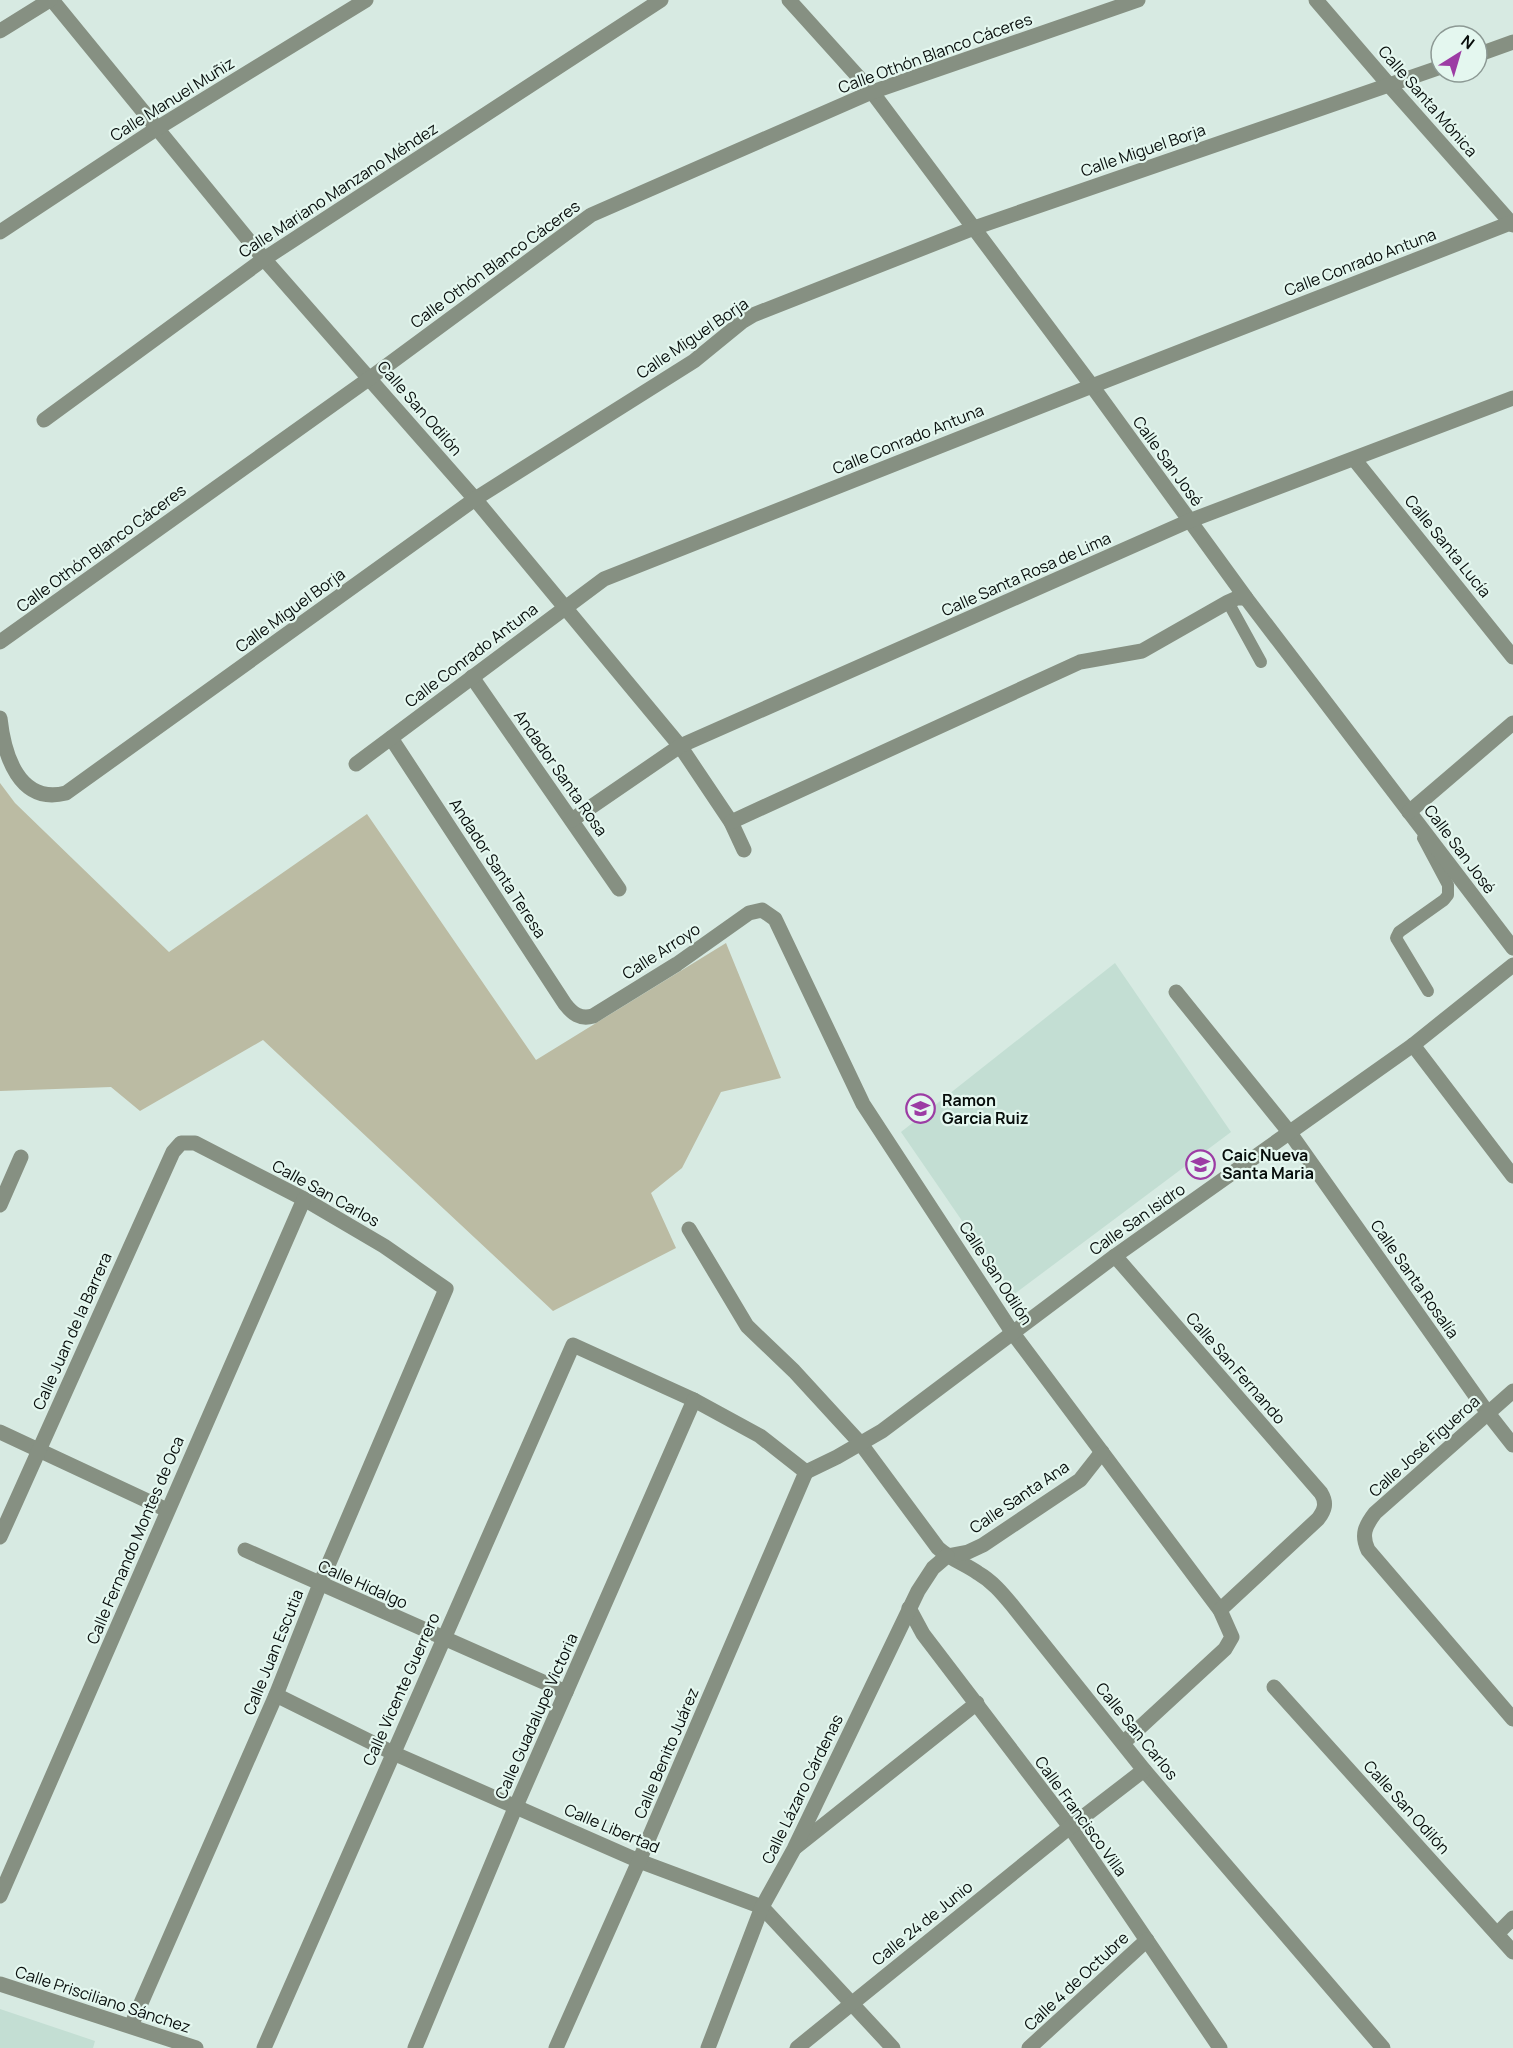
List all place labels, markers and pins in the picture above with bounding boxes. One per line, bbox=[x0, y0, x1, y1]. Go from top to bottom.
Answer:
place label: Ramon Garcia Ruiz bbox=[942, 1089, 1029, 1129]
school or university icon: Ramon Garcia Ruiz bbox=[905, 1093, 937, 1125]
place label: Caic Nueva Santa Maria bbox=[1222, 1144, 1314, 1184]
school or university icon: Caic Nueva Santa Maria bbox=[1185, 1148, 1217, 1180]

